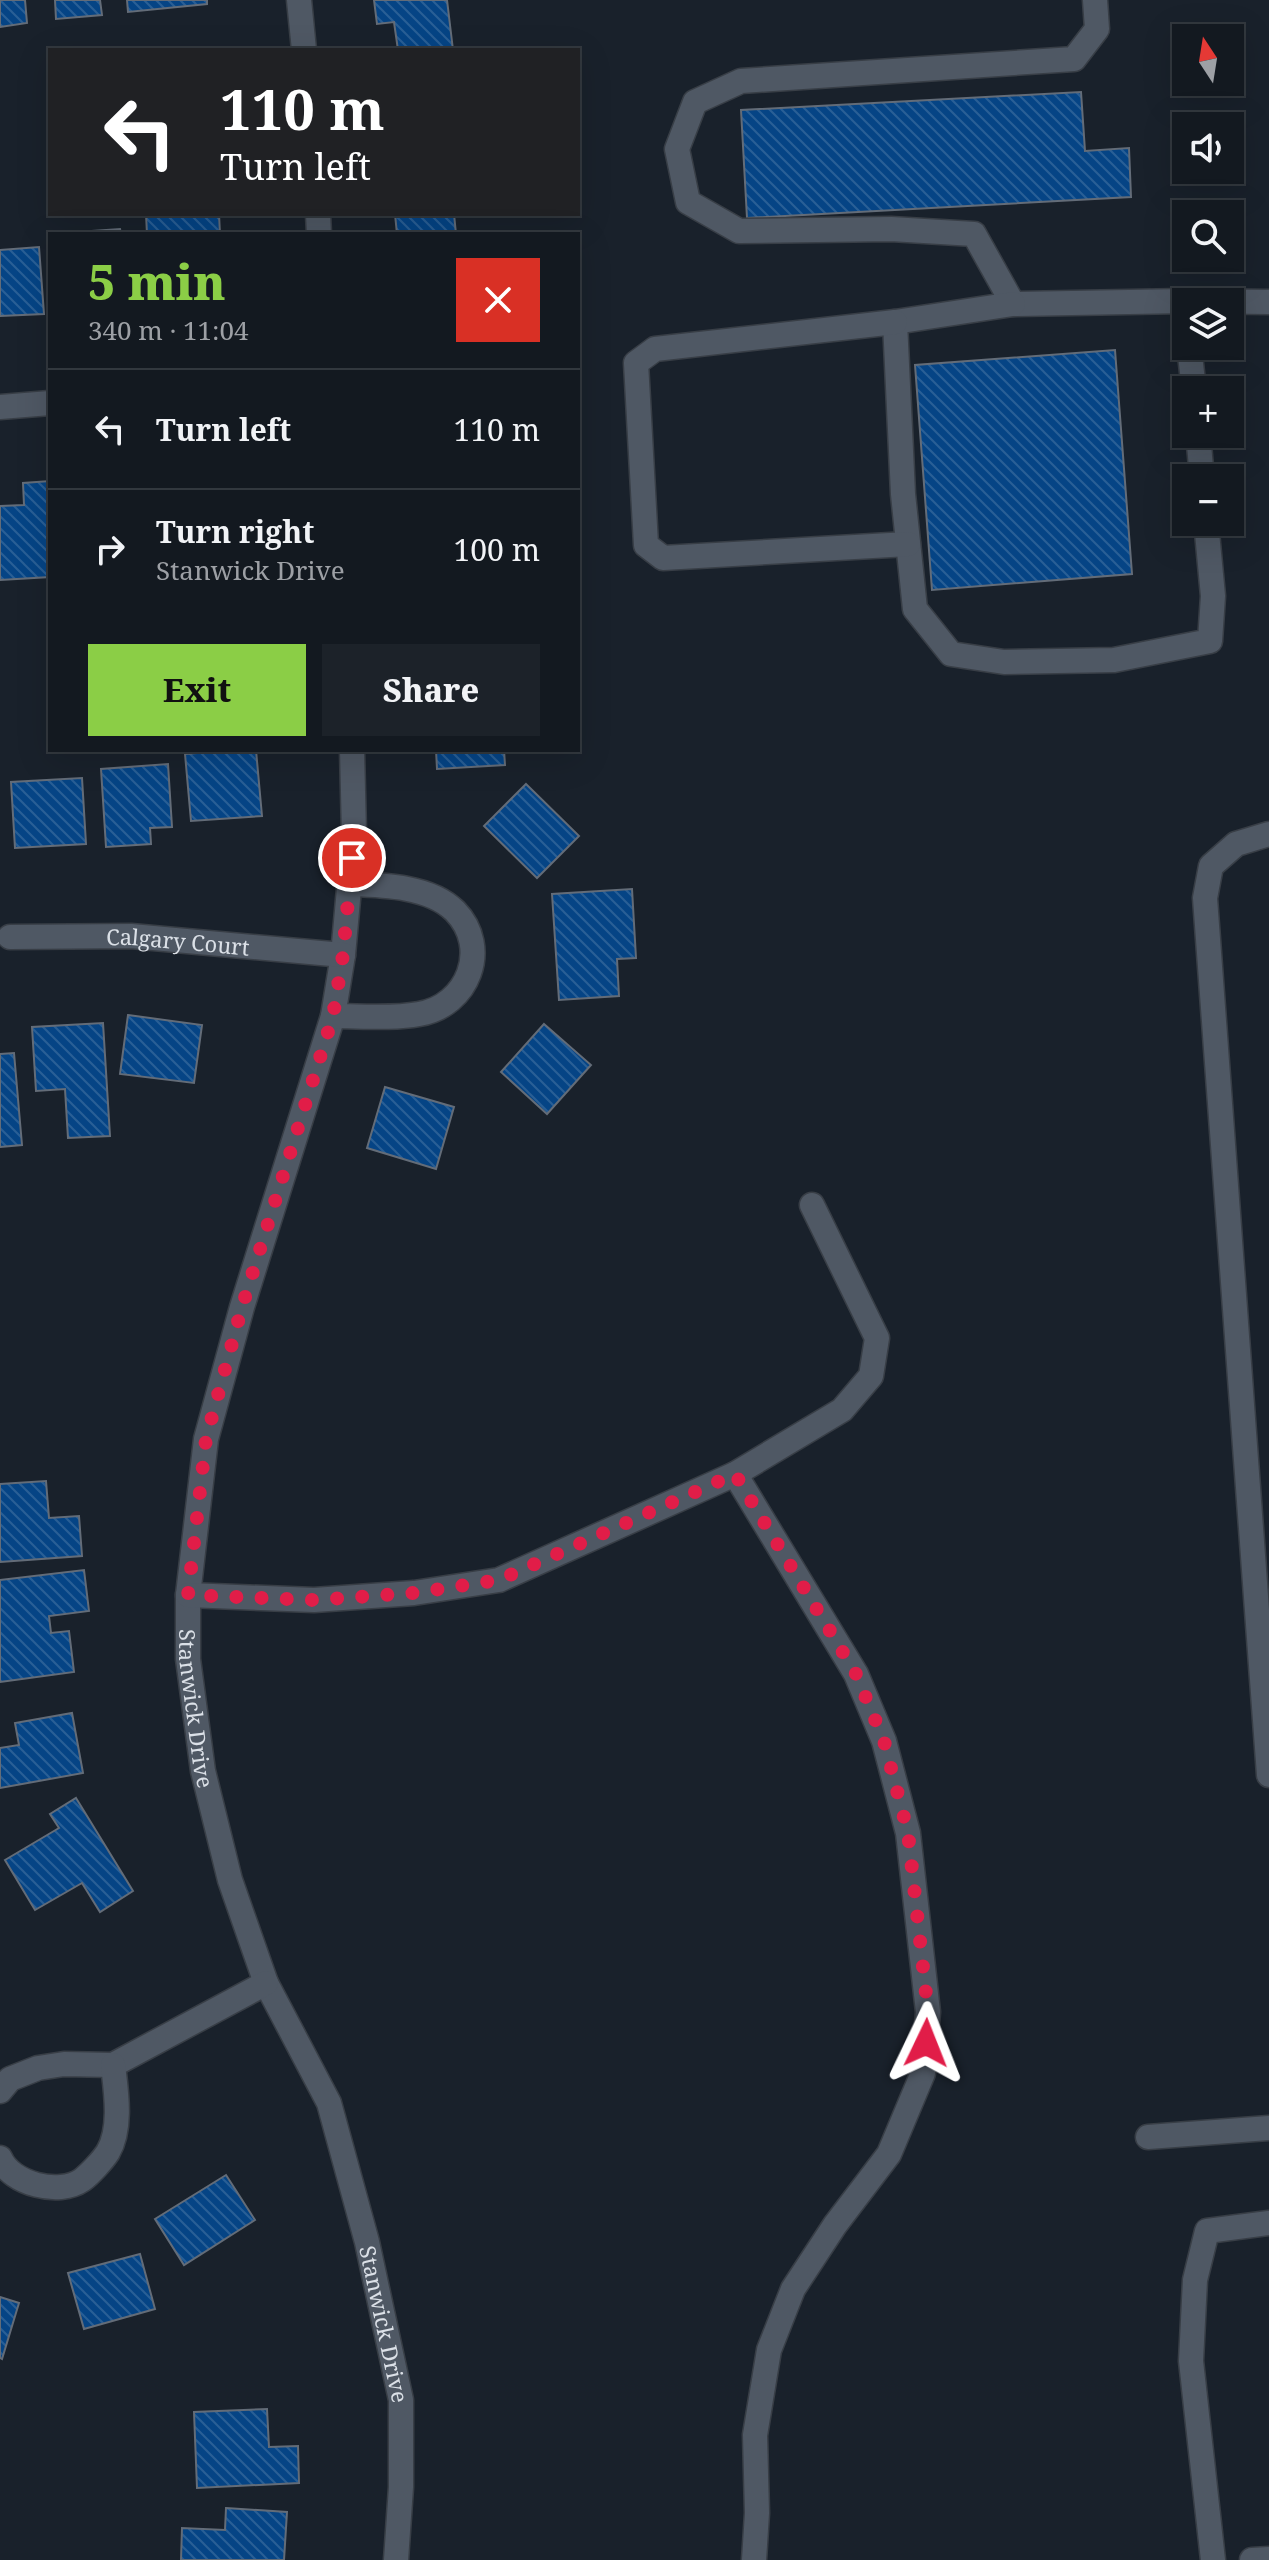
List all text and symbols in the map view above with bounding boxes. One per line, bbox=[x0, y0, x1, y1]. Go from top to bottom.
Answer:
north arrow bbox=[1172, 24, 1244, 96]
map controls bbox=[1172, 24, 1244, 536]
text: 110 m bbox=[220, 70, 385, 146]
icon: left bbox=[88, 80, 192, 184]
button: sound bbox=[1172, 112, 1244, 184]
text: Turn left bbox=[220, 142, 371, 191]
button: search bbox=[1172, 200, 1244, 272]
text: 5 min bbox=[88, 249, 226, 314]
button: close bbox=[456, 258, 540, 342]
button: layers bbox=[1172, 288, 1244, 360]
text: 340 m · 11:04 bbox=[88, 312, 249, 348]
button: + bbox=[1172, 376, 1244, 448]
icon: left bbox=[88, 407, 132, 451]
text: Turn left bbox=[156, 409, 291, 450]
text: 110 m bbox=[454, 409, 540, 450]
button: − bbox=[1172, 464, 1244, 536]
text: Turn right bbox=[156, 511, 314, 552]
icon: right bbox=[88, 527, 132, 571]
text: 100 m bbox=[454, 529, 540, 570]
text: Stanwick Drive bbox=[156, 552, 345, 588]
button: Exit bbox=[88, 644, 306, 736]
button: Share bbox=[322, 644, 540, 736]
pin bbox=[318, 824, 386, 892]
icon: arrive bbox=[330, 836, 374, 880]
street label: Calgary Court bbox=[106, 921, 251, 962]
street label: Stanwick Drive bbox=[173, 1629, 222, 1791]
position arrow bbox=[884, 2001, 968, 2085]
street label: Stanwick Drive bbox=[353, 2243, 416, 2405]

